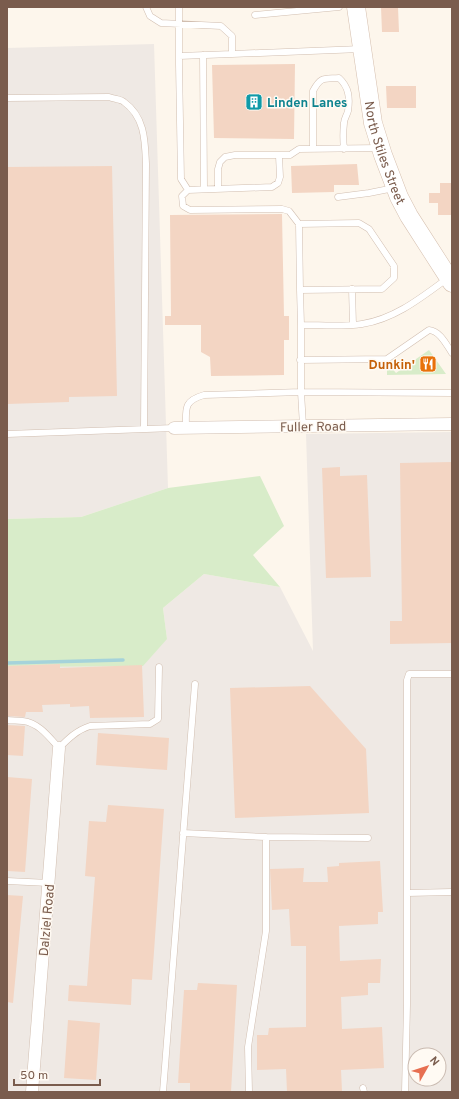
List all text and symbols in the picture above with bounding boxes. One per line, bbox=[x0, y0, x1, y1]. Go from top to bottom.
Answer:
building icon: Linden Lanes bbox=[244, 92, 264, 112]
place label: Linden Lanes bbox=[267, 96, 347, 112]
street label: North Stiles Street bbox=[360, 100, 408, 208]
restaurant icon: Dunkin' bbox=[418, 354, 438, 374]
place label: Dunkin' bbox=[369, 358, 415, 374]
street label: Fuller Road bbox=[280, 419, 346, 437]
street label: Dalziel Road bbox=[37, 883, 59, 957]
north arrow bbox=[407, 1047, 447, 1087]
text: N bbox=[426, 1054, 442, 1069]
scale bar bbox=[14, 1061, 100, 1087]
text: 50 m bbox=[20, 1068, 48, 1084]

